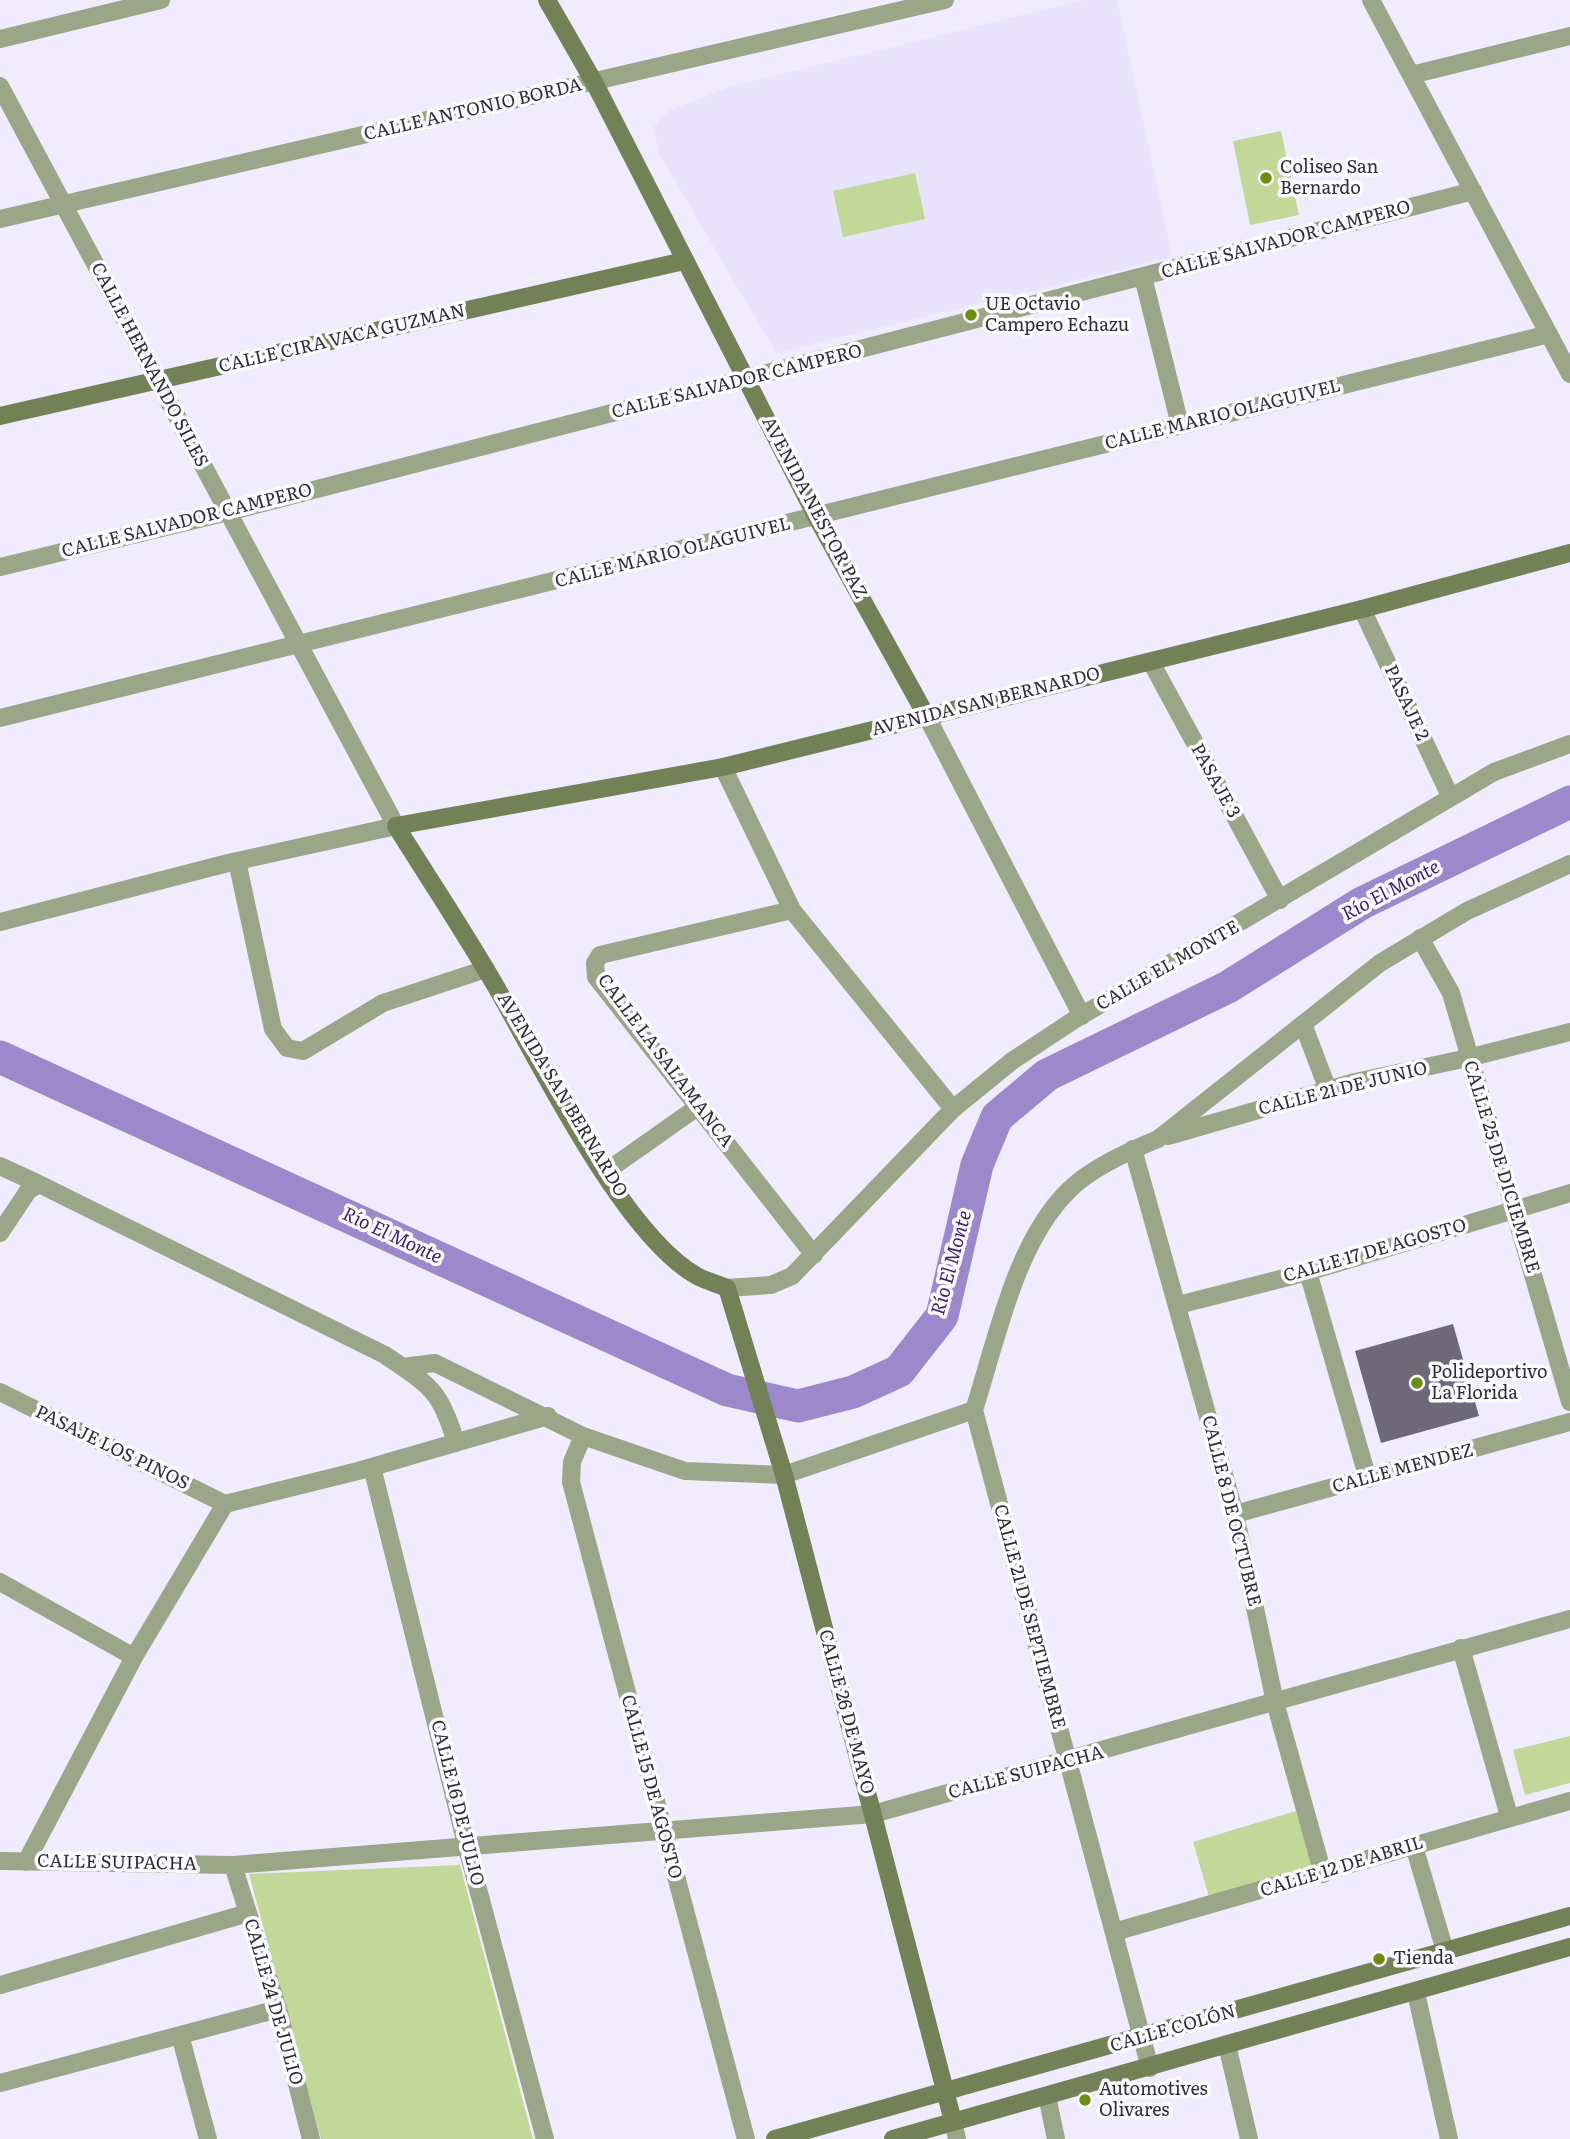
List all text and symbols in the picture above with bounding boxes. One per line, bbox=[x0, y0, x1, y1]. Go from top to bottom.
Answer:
street label: CALLE ANTONIO BORDA bbox=[362, 74, 584, 146]
place label: Coliseo San Bernardo bbox=[1280, 157, 1379, 200]
marker: Coliseo San Bernardo bbox=[1258, 170, 1274, 186]
street label: CALLE SALVADOR CAMPERO bbox=[1159, 196, 1413, 284]
street label: CALLE HERNANDO SILES bbox=[86, 259, 212, 471]
place label: UE Octavio Campero Echazu bbox=[985, 294, 1129, 336]
street label: CALLE CIRA VACA GUZMAN bbox=[217, 300, 467, 378]
marker: UE Octavio Campero Echazu bbox=[963, 307, 979, 323]
street label: CALLE SALVADOR CAMPERO bbox=[610, 340, 864, 424]
street label: CALLE MARIO OLAGUIVEL bbox=[1103, 375, 1343, 455]
street label: AVENIDA NESTOR PAZ bbox=[757, 413, 871, 603]
street label: CALLE SALVADOR CAMPERO bbox=[60, 479, 314, 563]
street label: CALLE MARIO OLAGUIVEL bbox=[553, 513, 793, 593]
street label: PASAJE 2 bbox=[1379, 662, 1433, 744]
street label: AVENIDA SAN BERNARDO bbox=[870, 663, 1102, 741]
street label: PASAJE 3 bbox=[1186, 740, 1244, 822]
water label: Río El Monte bbox=[1338, 856, 1444, 926]
street label: CALLE EL MONTE bbox=[1093, 916, 1243, 1016]
street label: CALLE LA SALAMANCA bbox=[593, 970, 737, 1152]
street label: AVENIDA SAN BERNARDO bbox=[492, 989, 632, 1201]
street label: CALLE 21 DE JUNIO bbox=[1256, 1058, 1430, 1120]
street label: CALLE 25 DE DICIEMBRE bbox=[1458, 1058, 1544, 1276]
water label: Río El Monte bbox=[339, 1203, 445, 1269]
water label: Río El Monte bbox=[927, 1208, 977, 1318]
street label: CALLE 17 DE AGOSTO bbox=[1281, 1215, 1469, 1287]
place label: Polideportivo La Florida bbox=[1431, 1362, 1548, 1404]
marker: Polideportivo La Florida bbox=[1409, 1375, 1425, 1391]
street label: PASAJE LOS PINOS bbox=[32, 1401, 192, 1495]
street label: CALLE 8 DE OCTUBRE bbox=[1197, 1413, 1265, 1609]
street label: CALLE MENDEZ bbox=[1330, 1440, 1476, 1498]
street label: CALLE 21 DE SEPTIEMBRE bbox=[989, 1502, 1069, 1732]
street label: CALLE 26 DE MAYO bbox=[814, 1627, 878, 1797]
street label: CALLE 15 DE AGOSTO bbox=[616, 1693, 686, 1881]
street label: CALLE 16 DE JULIO bbox=[426, 1718, 488, 1888]
street label: CALLE SUIPACHA bbox=[946, 1742, 1106, 1804]
street label: CALLE 12 DE ABRIL bbox=[1258, 1832, 1426, 1902]
street label: CALLE SUIPACHA bbox=[37, 1851, 197, 1875]
street label: CALLE 24 DE JULIO bbox=[239, 1916, 307, 2088]
place label: Tienda bbox=[1393, 1948, 1454, 1970]
marker: Tienda bbox=[1371, 1951, 1387, 1967]
street label: CALLE COLÓN bbox=[1108, 2001, 1238, 2057]
place label: Automotives Olivares bbox=[1099, 2079, 1208, 2122]
marker: Automotives Olivares bbox=[1077, 2092, 1093, 2108]

